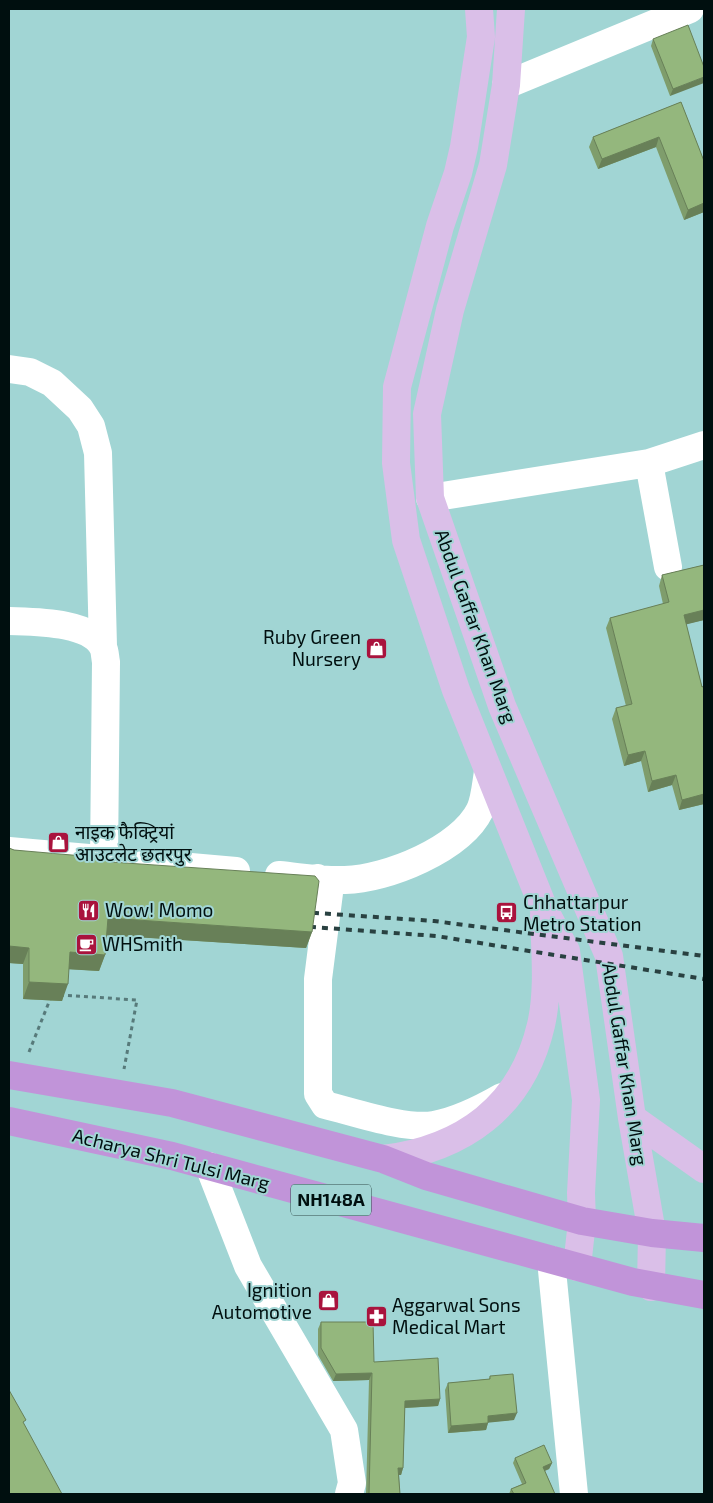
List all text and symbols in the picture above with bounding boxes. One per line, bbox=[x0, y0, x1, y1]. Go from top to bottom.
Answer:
street label: Abdul Gaffar Khan Marg bbox=[431, 526, 522, 726]
place label: Ruby Green Nursery bbox=[263, 625, 361, 670]
shop icon: Ruby Green Nursery bbox=[365, 636, 389, 660]
place label: नाइक फैक्ट्रियां आउटलेट छतरपुर bbox=[75, 820, 193, 867]
shop icon: नाइक फैक्ट्रियां आउटलेट छतरपुर bbox=[47, 831, 71, 855]
place label: Chhattarpur Metro Station bbox=[523, 890, 642, 935]
restaurant icon: Wow! Momo bbox=[77, 898, 101, 922]
place label: Wow! Momo bbox=[105, 898, 213, 921]
bus stop icon: Chhattarpur Metro Station bbox=[495, 901, 519, 925]
cafe icon: WHSmith bbox=[74, 932, 98, 956]
place label: WHSmith bbox=[102, 932, 183, 955]
street label: Abdul Gaffar Khan Marg bbox=[598, 961, 653, 1167]
street label: Acharya Shri Tulsi Marg bbox=[70, 1123, 272, 1194]
road number: NH148A bbox=[291, 1184, 371, 1216]
place label: Ignition Automotive bbox=[212, 1278, 312, 1323]
shop icon: Ignition Automotive bbox=[316, 1289, 340, 1313]
place label: Aggarwal Sons Medical Mart bbox=[392, 1293, 521, 1338]
pharmacy icon: Aggarwal Sons Medical Mart bbox=[364, 1304, 388, 1328]

